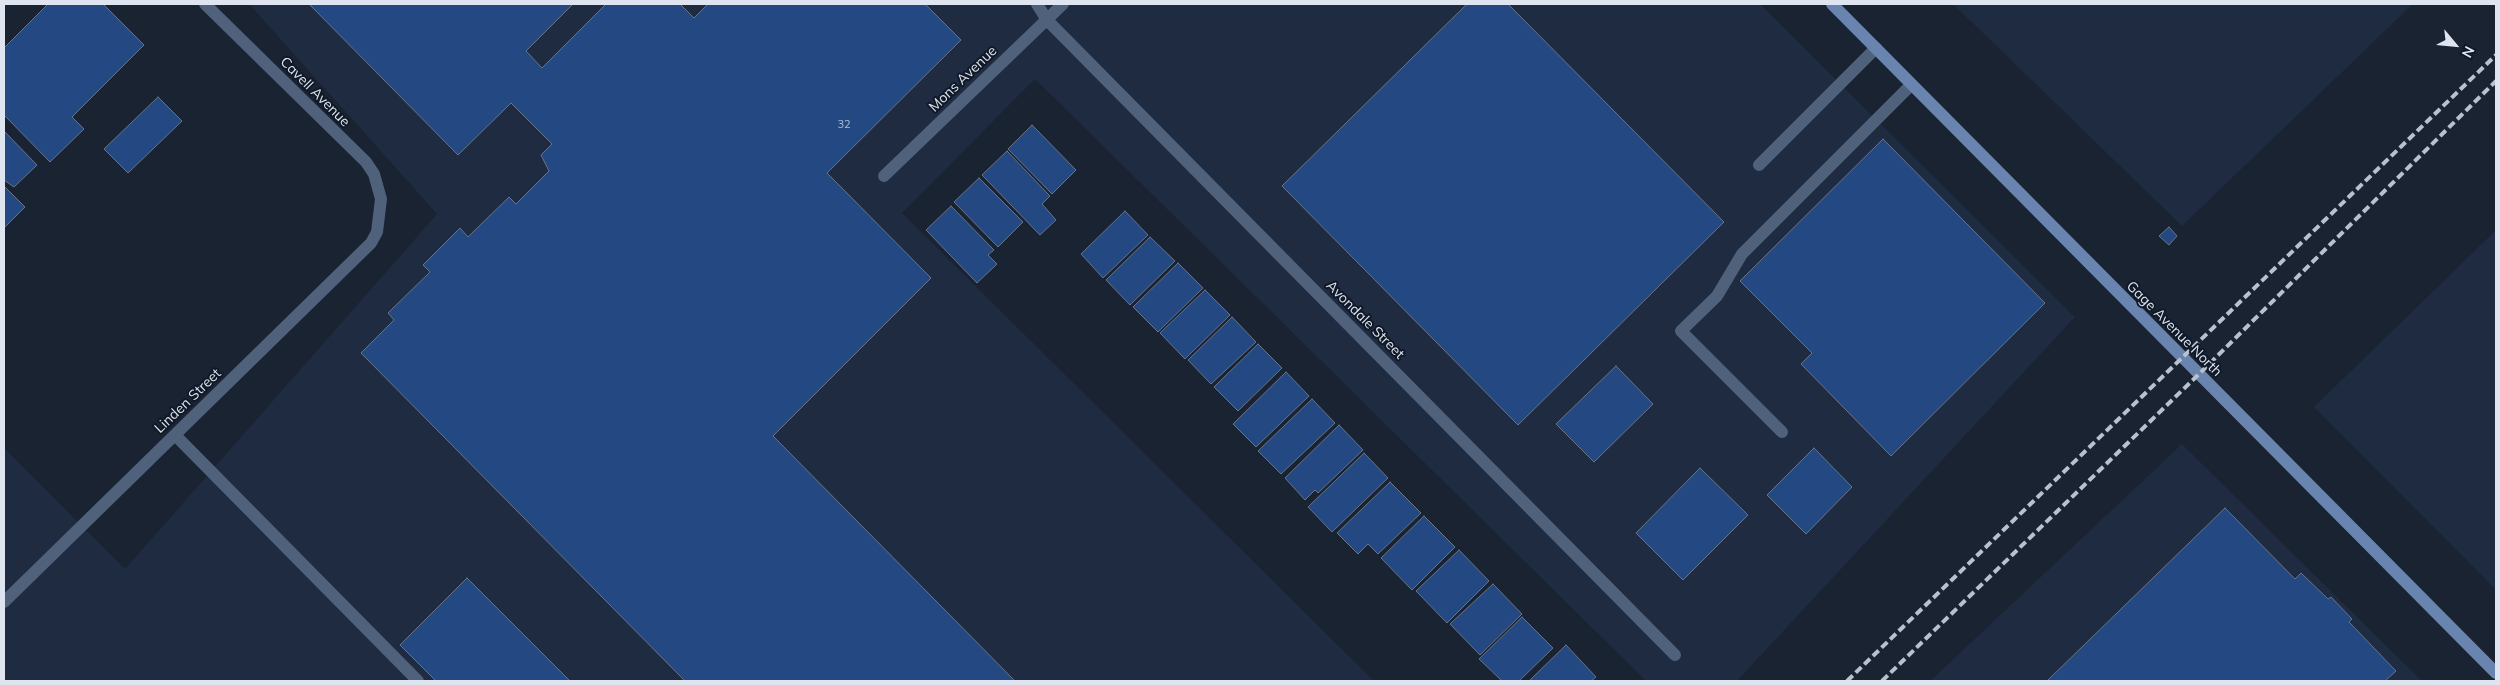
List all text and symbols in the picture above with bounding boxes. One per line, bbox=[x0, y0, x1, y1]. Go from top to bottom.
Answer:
north arrow bbox=[2430, 20, 2480, 70]
street label: Mons Avenue bbox=[926, 43, 1000, 115]
text: N bbox=[2458, 43, 2479, 61]
street label: Cavell Avenue bbox=[277, 54, 353, 130]
house number: 32 bbox=[837, 118, 851, 132]
street label: Avondale Street bbox=[1322, 277, 1408, 363]
street label: Gage Avenue North bbox=[2123, 278, 2225, 380]
street label: Linden Street bbox=[151, 365, 225, 437]

